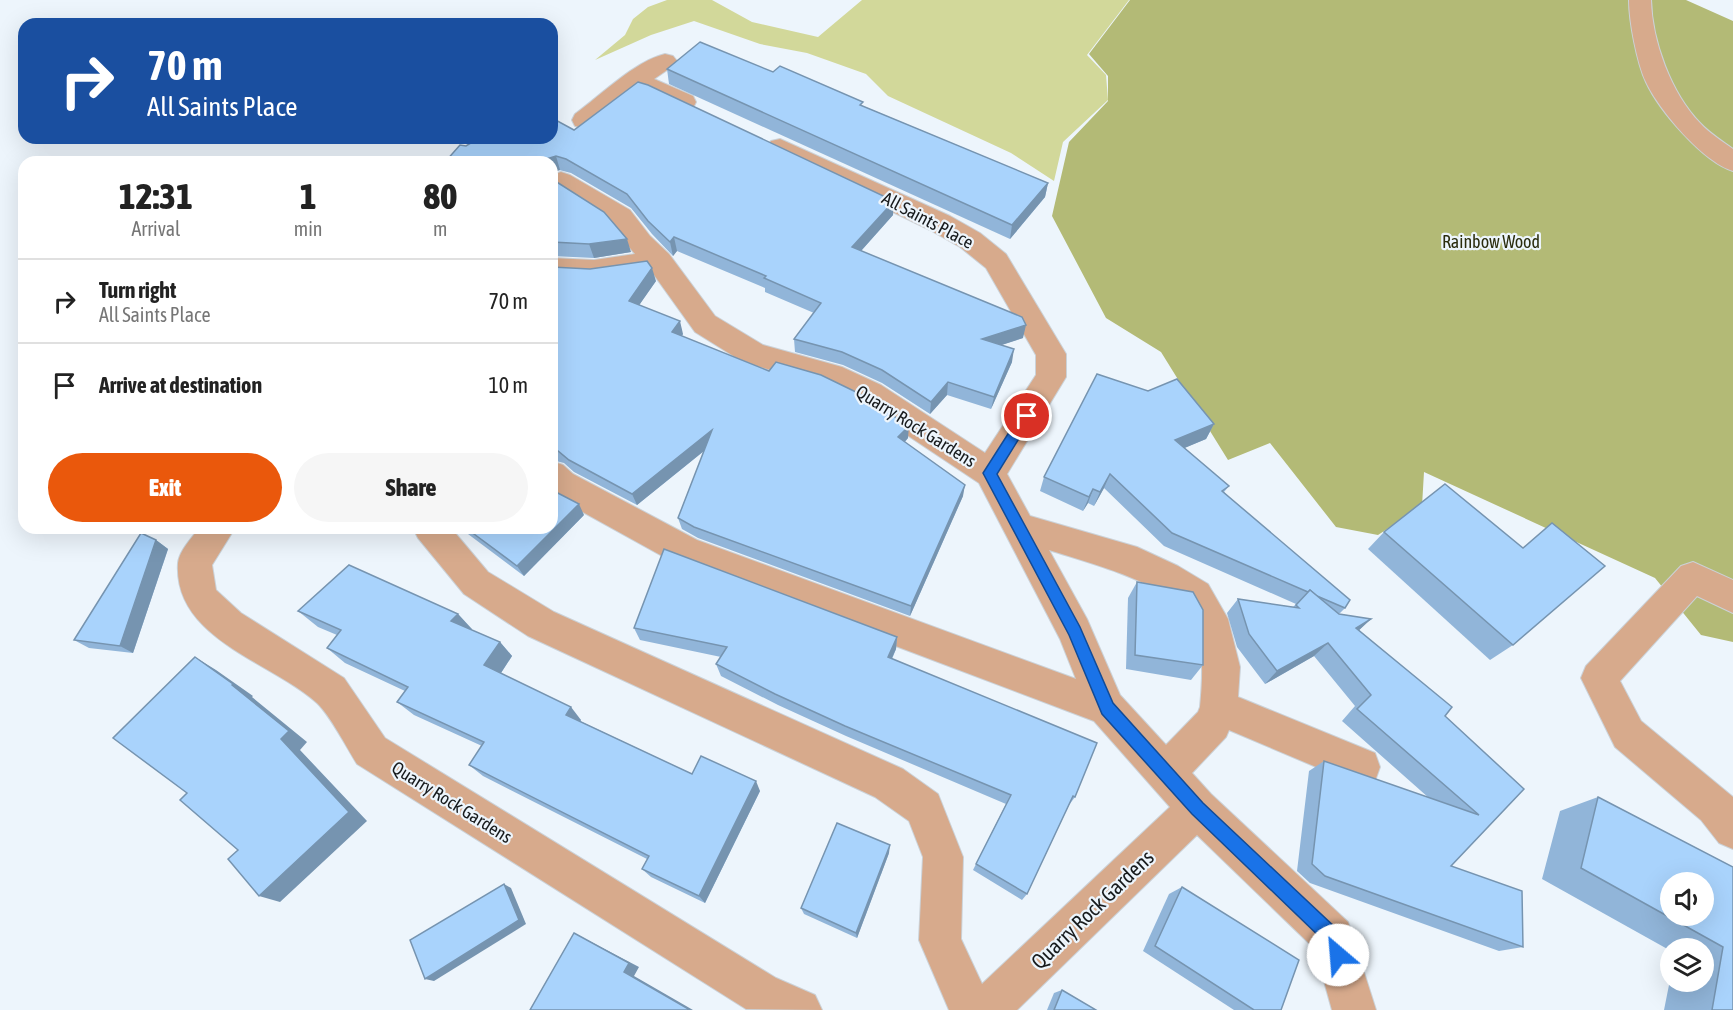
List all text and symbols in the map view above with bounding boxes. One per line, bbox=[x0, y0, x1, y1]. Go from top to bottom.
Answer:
text: 70 m bbox=[147, 41, 222, 89]
icon: right bbox=[48, 42, 126, 120]
text: All Saints Place bbox=[147, 91, 298, 122]
text: 12:31 bbox=[119, 175, 193, 217]
text: 1 bbox=[300, 175, 317, 217]
text: 80 bbox=[423, 175, 457, 217]
street label: All Saints Place bbox=[879, 187, 977, 253]
text: Arrival bbox=[131, 217, 180, 240]
text: min bbox=[294, 217, 322, 240]
text: m bbox=[433, 217, 447, 240]
park label: Rainbow Wood bbox=[1442, 231, 1540, 252]
text: Turn right bbox=[99, 277, 176, 303]
icon: right bbox=[48, 285, 81, 318]
text: 70 m bbox=[488, 288, 528, 314]
text: All Saints Place bbox=[99, 303, 211, 326]
icon: arrive bbox=[48, 369, 81, 402]
text: Arrive at destination bbox=[99, 372, 262, 398]
text: 10 m bbox=[488, 372, 528, 398]
street label: Quarry Rock Gardens bbox=[852, 381, 980, 471]
pin bbox=[1001, 390, 1052, 441]
icon: arrive bbox=[1010, 399, 1043, 432]
button: Exit bbox=[48, 453, 282, 522]
button: Share bbox=[294, 453, 528, 522]
street label: Quarry Rock Gardens bbox=[388, 757, 516, 847]
street label: Quarry Rock Gardens bbox=[1026, 845, 1158, 973]
map controls bbox=[1660, 872, 1714, 992]
button: sound bbox=[1660, 872, 1714, 926]
position arrow bbox=[1306, 923, 1370, 987]
button: layers bbox=[1660, 938, 1714, 992]

